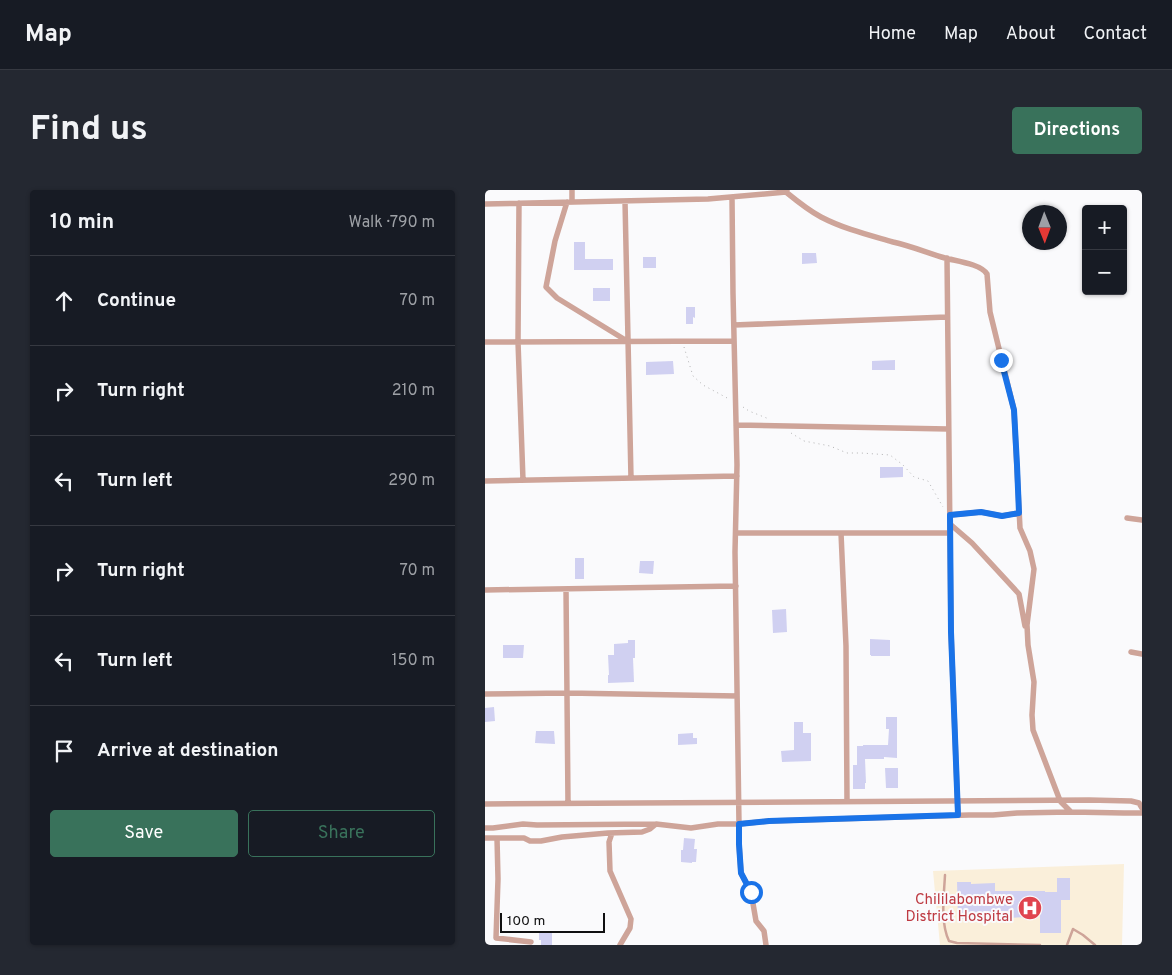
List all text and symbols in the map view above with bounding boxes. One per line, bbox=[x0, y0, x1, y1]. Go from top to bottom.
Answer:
text: Map bbox=[25, 20, 72, 50]
text: Home bbox=[868, 23, 916, 46]
text: Map bbox=[944, 23, 978, 46]
text: About bbox=[1006, 23, 1055, 46]
text: Contact bbox=[1083, 23, 1147, 46]
button: Directions bbox=[1012, 107, 1142, 154]
text: Find us bbox=[30, 108, 148, 152]
north arrow bbox=[1022, 205, 1067, 250]
map controls bbox=[1082, 205, 1127, 295]
button: + bbox=[1082, 205, 1127, 250]
text: 10 min bbox=[50, 209, 114, 236]
text: Walk · 790 m bbox=[349, 213, 435, 233]
button: − bbox=[1082, 250, 1127, 295]
icon: ahead bbox=[50, 287, 78, 315]
text: Continue bbox=[97, 289, 176, 313]
text: 70 m bbox=[400, 291, 435, 311]
route end bbox=[990, 349, 1013, 372]
icon: right bbox=[50, 377, 78, 405]
text: Turn right bbox=[97, 379, 185, 403]
text: 210 m bbox=[392, 381, 435, 401]
icon: left bbox=[50, 467, 78, 495]
text: Turn left bbox=[97, 469, 173, 493]
text: 290 m bbox=[388, 471, 435, 491]
icon: right bbox=[50, 557, 78, 585]
text: Turn right bbox=[97, 559, 185, 583]
text: 70 m bbox=[400, 561, 435, 581]
icon: left bbox=[50, 647, 78, 675]
text: Turn left bbox=[97, 649, 173, 673]
text: 150 m bbox=[392, 651, 435, 671]
icon: arrive bbox=[50, 737, 78, 765]
text: Arrive at destination bbox=[97, 739, 278, 763]
button: Save bbox=[50, 810, 238, 857]
button: Share bbox=[248, 810, 435, 857]
route start bbox=[740, 881, 763, 904]
place label: Chililabombwe District Hospital bbox=[905, 891, 1013, 927]
hospital icon: Chililabombwe District Hospital bbox=[1017, 895, 1043, 921]
scale bar bbox=[500, 910, 605, 933]
text: 100 m bbox=[507, 913, 545, 930]

